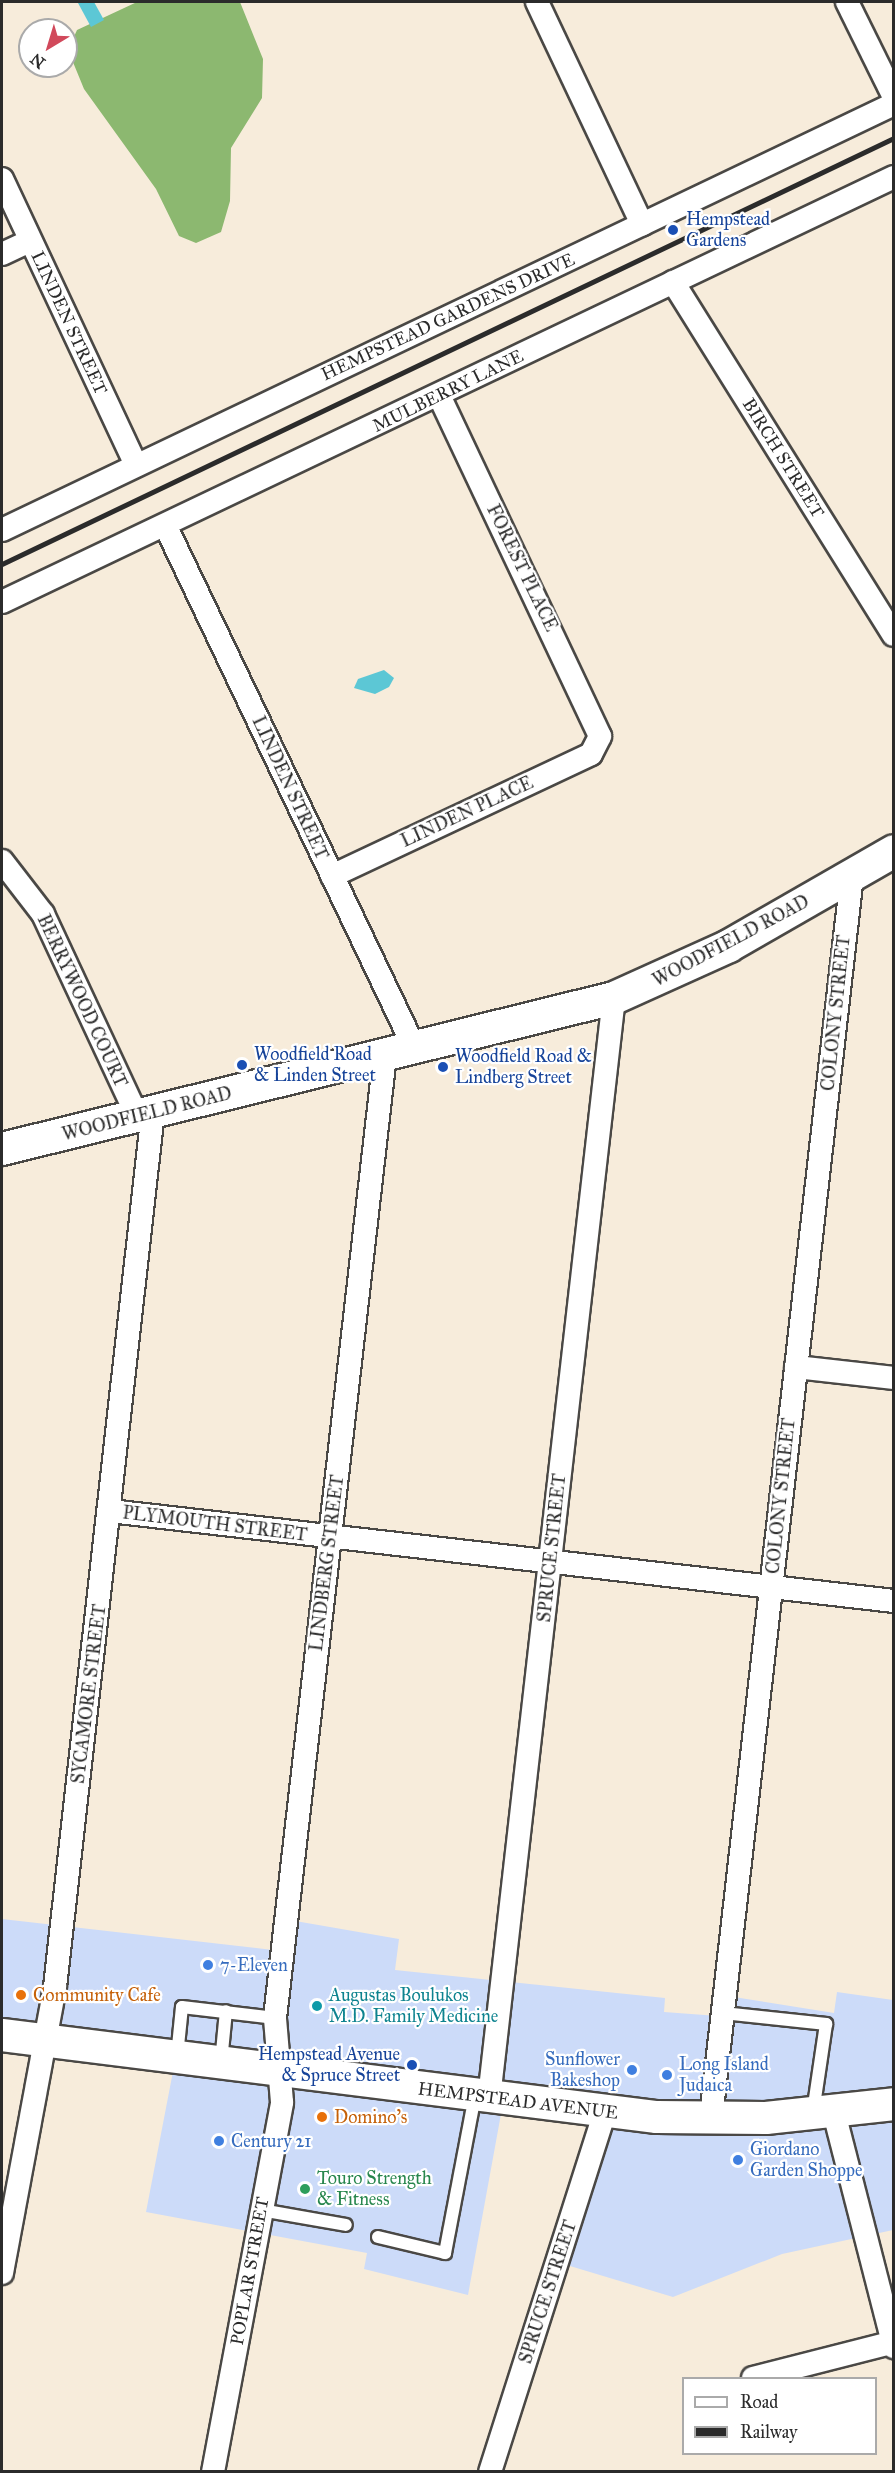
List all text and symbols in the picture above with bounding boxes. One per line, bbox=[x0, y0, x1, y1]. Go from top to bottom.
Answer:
north arrow bbox=[18, 18, 78, 78]
text: N bbox=[27, 49, 49, 73]
place label: Hempstead Gardens bbox=[686, 209, 770, 252]
marker: Hempstead Gardens bbox=[664, 221, 682, 239]
street label: LINDEN STREET bbox=[26, 248, 112, 398]
street label: HEMPSTEAD GARDENS DRIVE bbox=[318, 249, 578, 385]
street label: MULBERRY LANE bbox=[369, 345, 527, 437]
street label: BIRCH STREET bbox=[738, 394, 828, 522]
street label: FOREST PLACE bbox=[482, 501, 562, 635]
street label: LINDEN STREET bbox=[247, 713, 333, 863]
street label: LINDEN PLACE bbox=[398, 772, 536, 852]
street label: WOODFIELD ROAD bbox=[649, 891, 813, 991]
street label: BERRYWOOD COURT bbox=[32, 911, 132, 1091]
street label: COLONY STREET bbox=[817, 934, 855, 1092]
place label: Woodfield Road & Linden Street bbox=[254, 1044, 376, 1086]
place label: Woodfield Road & Lindberg Street bbox=[455, 1046, 592, 1088]
marker: Woodfield Road & Linden Street bbox=[235, 1058, 249, 1072]
marker: Woodfield Road & Lindberg Street bbox=[436, 1060, 450, 1074]
street label: WOODFIELD ROAD bbox=[60, 1082, 234, 1146]
street label: COLONY STREET bbox=[762, 1417, 800, 1575]
street label: LINDBERG STREET bbox=[305, 1473, 349, 1653]
street label: SPRUCE STREET bbox=[533, 1473, 571, 1623]
street label: PLYMOUTH STREET bbox=[121, 1502, 309, 1546]
street label: SYCAMORE STREET bbox=[67, 1603, 111, 1785]
place label: 7-Eleven bbox=[220, 1954, 288, 1976]
marker: 7-Eleven bbox=[201, 1958, 215, 1972]
place label: Community Cafe bbox=[33, 1984, 161, 2006]
place label: Augustas Boulukos M.D. Family Medicine bbox=[329, 1985, 498, 2028]
marker: Community Cafe bbox=[14, 1988, 28, 2002]
marker: Augustas Boulukos M.D. Family Medicine bbox=[310, 1999, 324, 2013]
place label: Hempstead Avenue & Spruce Street bbox=[258, 2044, 400, 2086]
place label: Sunflower Bakeshop bbox=[545, 2049, 620, 2092]
place label: Long Island Judaica bbox=[679, 2054, 769, 2096]
marker: Hempstead Avenue & Spruce Street bbox=[405, 2058, 419, 2072]
marker: Sunflower Bakeshop bbox=[625, 2063, 639, 2077]
marker: Long Island Judaica bbox=[660, 2068, 674, 2082]
street label: HEMPSTEAD AVENUE bbox=[417, 2078, 619, 2124]
place label: Domino's bbox=[334, 2106, 407, 2128]
marker: Domino's bbox=[315, 2110, 329, 2124]
place label: Century 21 bbox=[231, 2130, 311, 2152]
marker: Century 21 bbox=[212, 2134, 226, 2148]
place label: Giordano Garden Shoppe bbox=[750, 2139, 863, 2182]
marker: Giordano Garden Shoppe bbox=[731, 2153, 745, 2167]
place label: Touro Strength & Fitness bbox=[317, 2168, 432, 2210]
marker: Touro Strength & Fitness bbox=[298, 2182, 312, 2196]
street label: POPLAR STREET bbox=[226, 2195, 274, 2347]
street label: SPRUCE STREET bbox=[515, 2218, 581, 2366]
legend bbox=[682, 2377, 877, 2455]
text: Road bbox=[740, 2391, 778, 2413]
text: Railway bbox=[740, 2421, 797, 2443]

